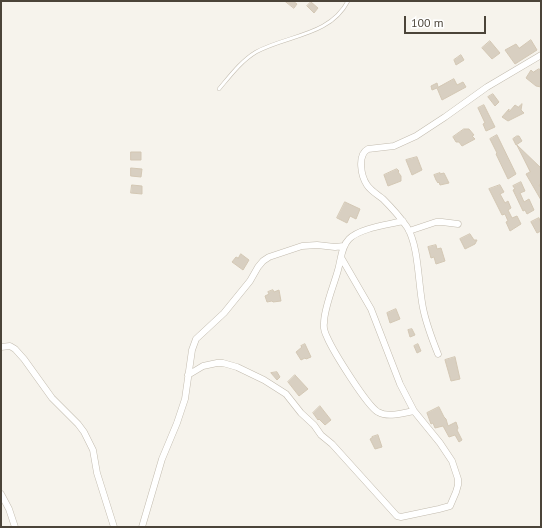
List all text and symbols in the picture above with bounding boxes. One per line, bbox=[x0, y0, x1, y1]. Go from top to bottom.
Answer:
scale bar bbox=[406, 8, 488, 34]
text: 100 m bbox=[411, 15, 444, 30]

